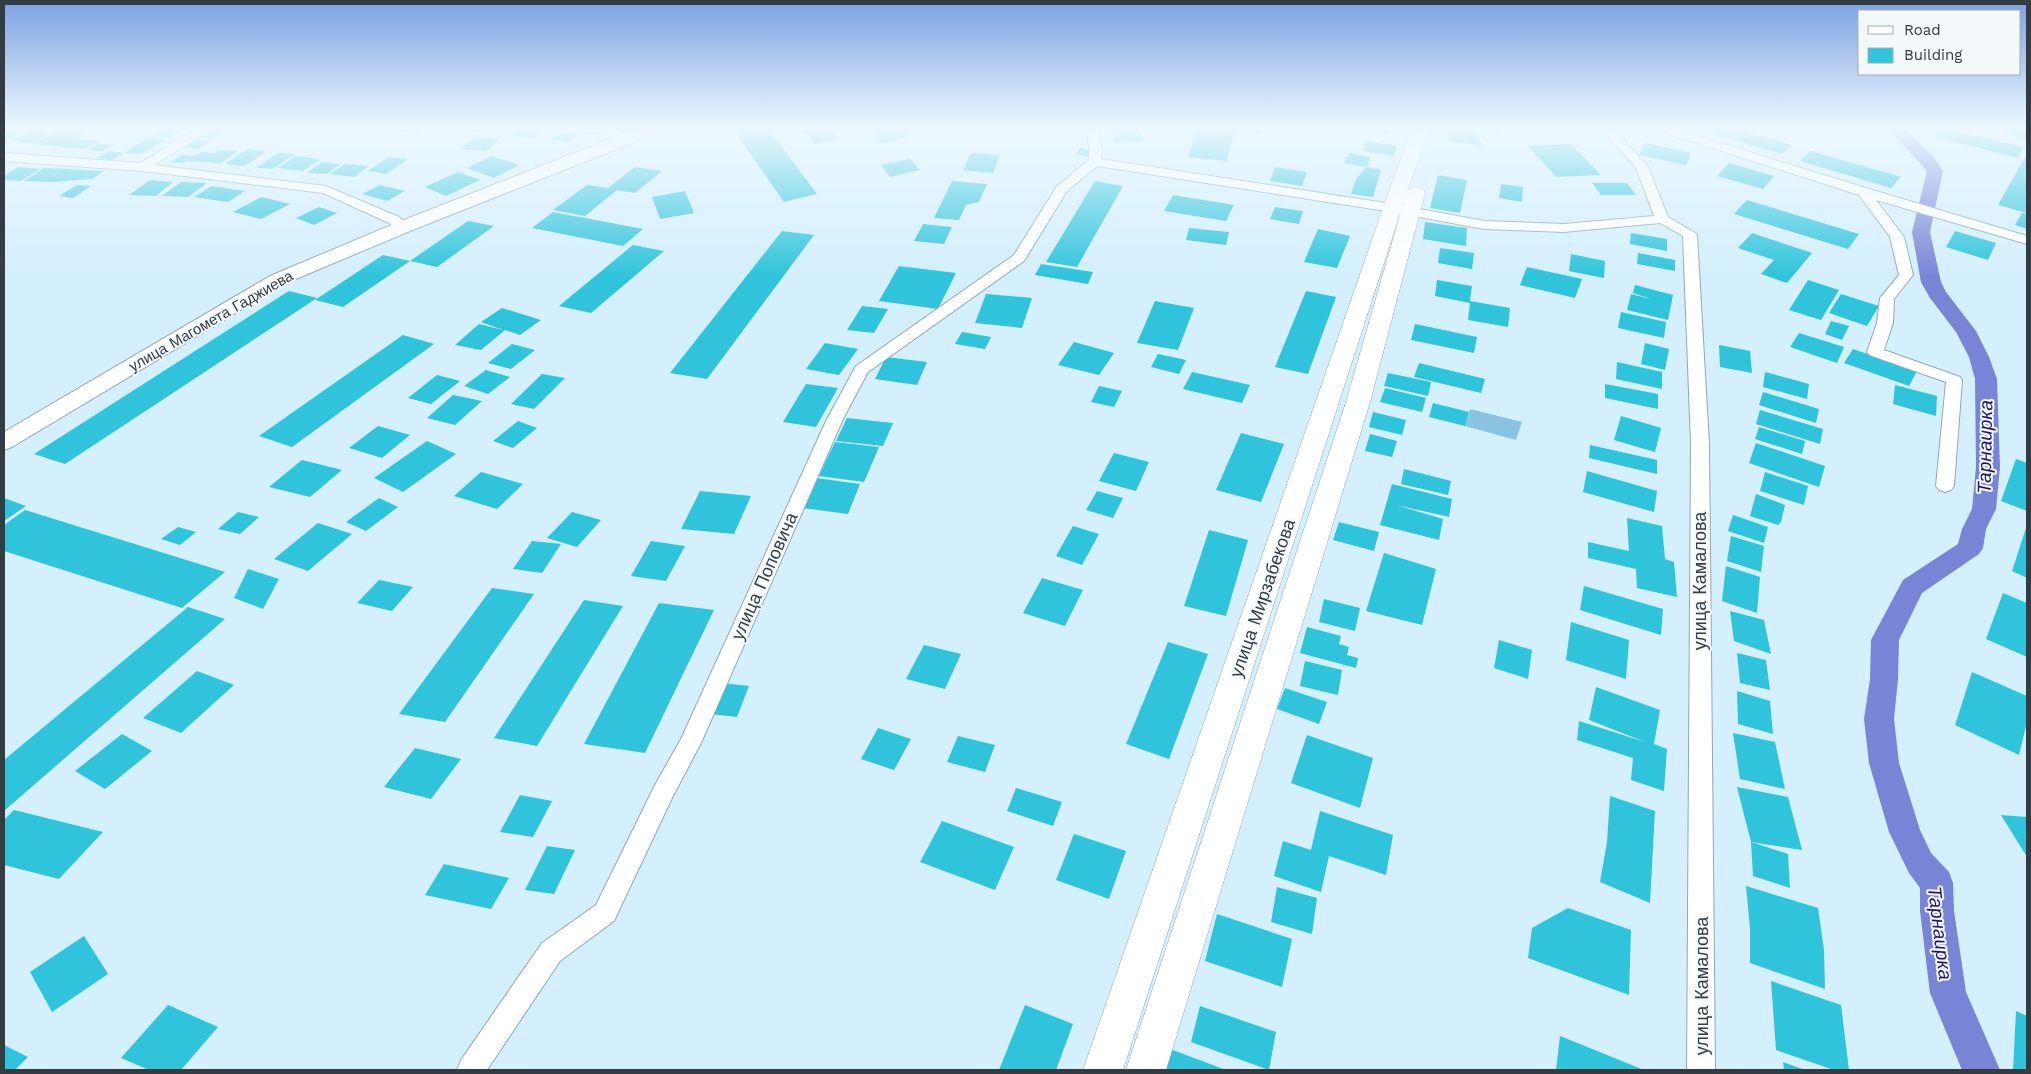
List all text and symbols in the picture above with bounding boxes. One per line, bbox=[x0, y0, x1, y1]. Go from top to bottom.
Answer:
legend bbox=[1858, 10, 2021, 75]
text: Road bbox=[1904, 21, 1941, 39]
text: Building bbox=[1904, 46, 1962, 64]
street label: улица Магомета Гаджиева bbox=[126, 266, 297, 375]
water label: Тарнаирка bbox=[1973, 400, 1997, 494]
street label: улица Поповича bbox=[726, 508, 802, 643]
street label: улица Камалова bbox=[1689, 511, 1710, 650]
street label: улица Мирзабекова bbox=[1225, 515, 1299, 680]
water label: Тарнаирка bbox=[1923, 885, 1957, 981]
street label: улица Камалова bbox=[1691, 916, 1712, 1055]

